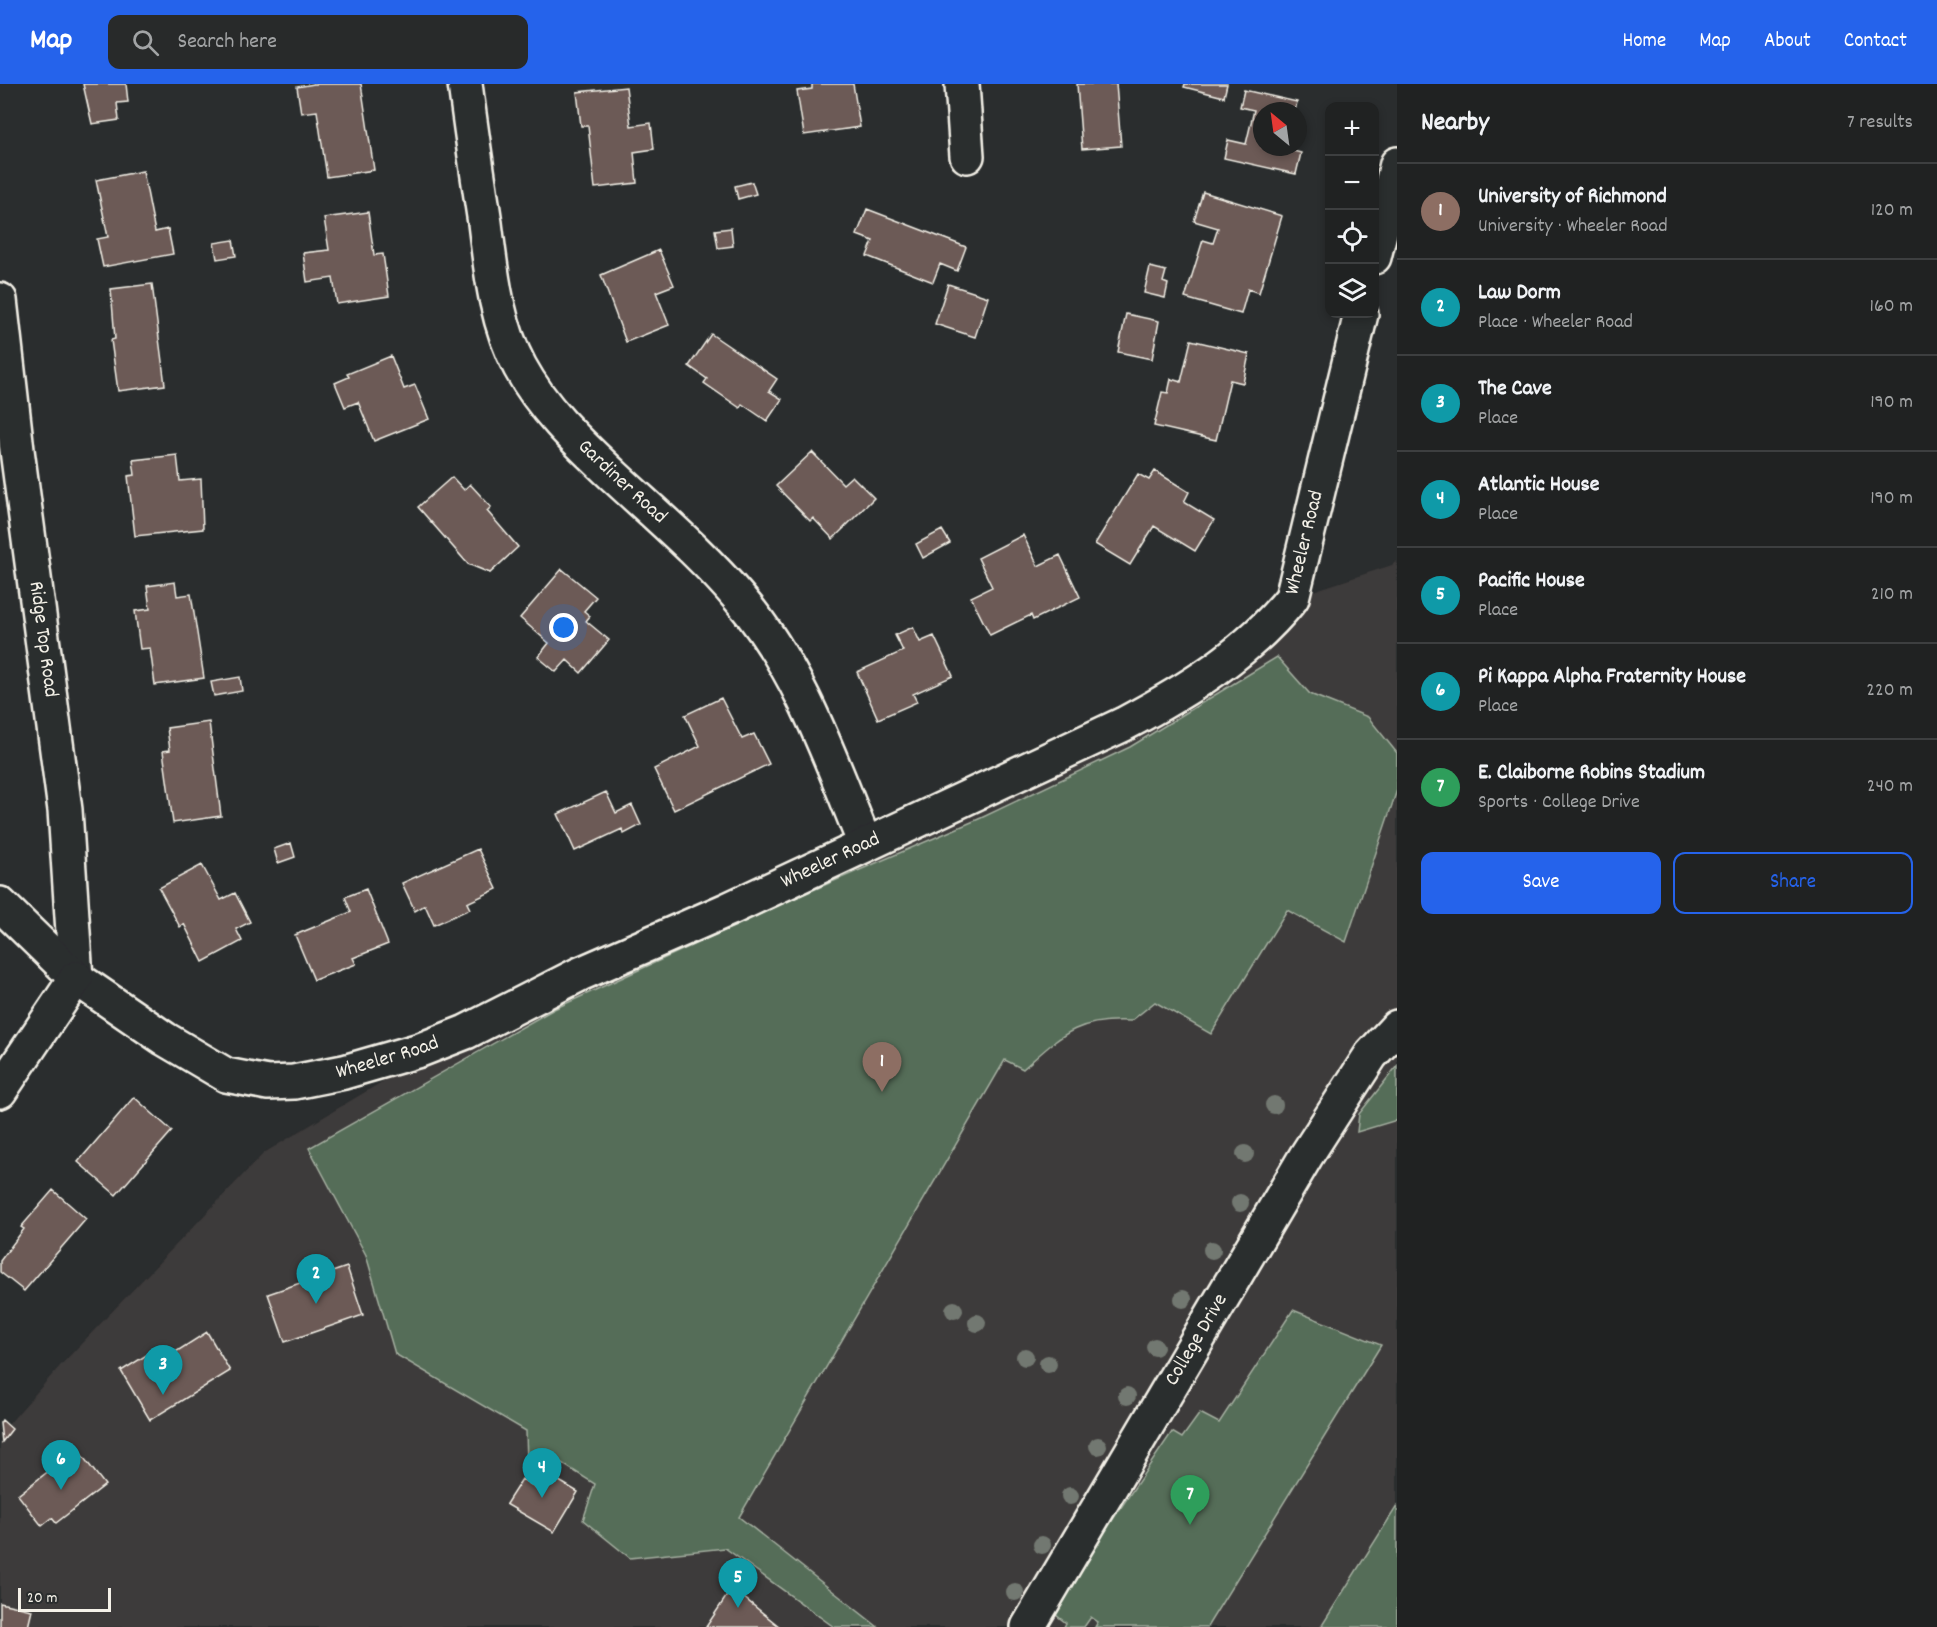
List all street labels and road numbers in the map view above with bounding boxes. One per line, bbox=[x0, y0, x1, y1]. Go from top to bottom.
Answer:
street label: Gardiner Road bbox=[570, 433, 673, 532]
street label: Wheeler Road bbox=[1278, 488, 1333, 598]
street label: Ridge Top Road bbox=[20, 579, 65, 699]
street label: Wheeler Road bbox=[776, 825, 885, 897]
street label: Wheeler Road bbox=[333, 1029, 444, 1088]
street label: College Drive bbox=[1158, 1288, 1236, 1392]

